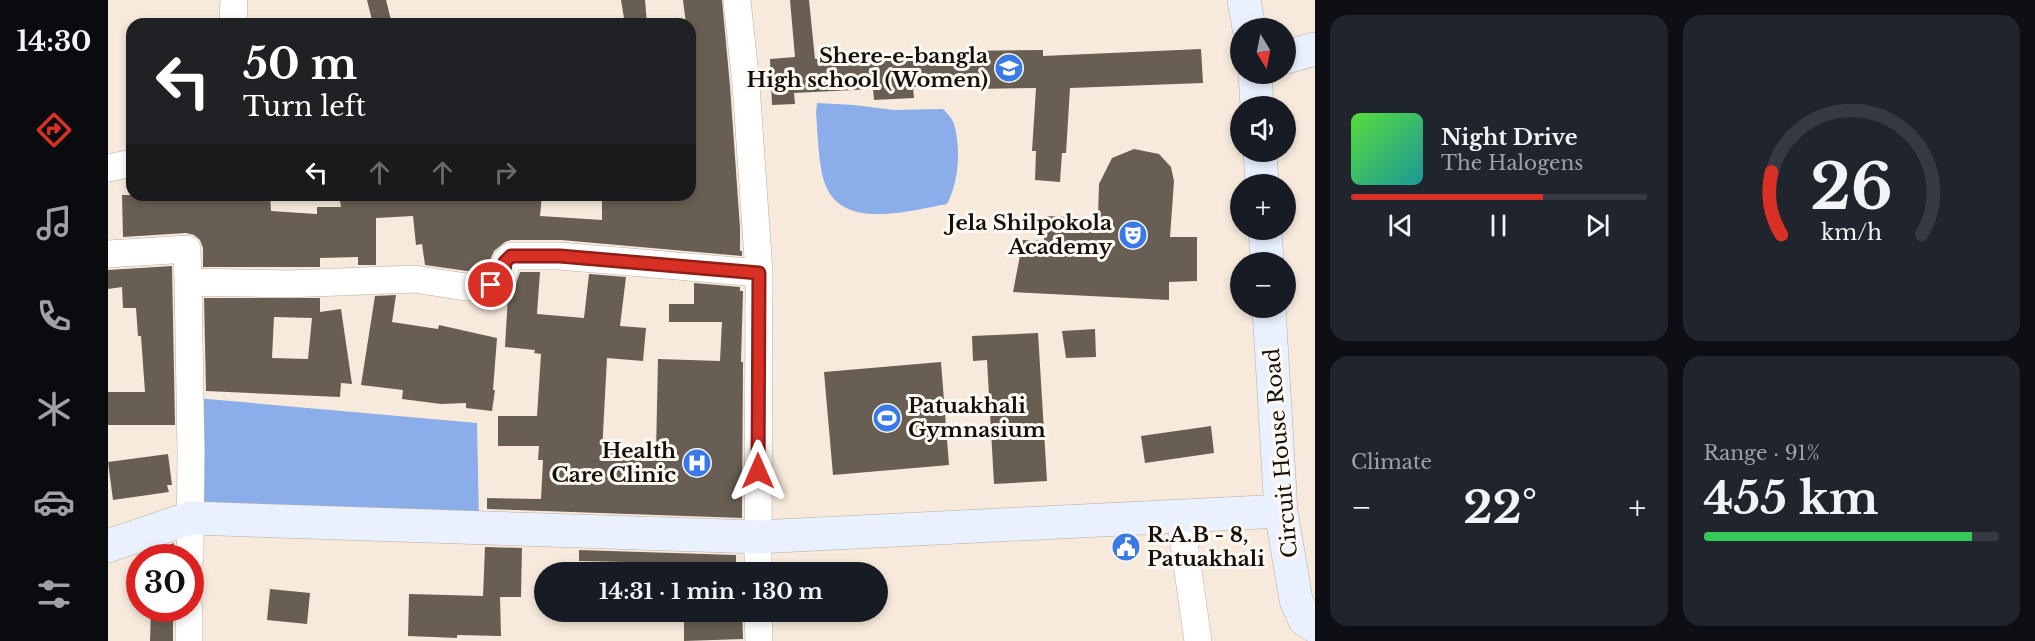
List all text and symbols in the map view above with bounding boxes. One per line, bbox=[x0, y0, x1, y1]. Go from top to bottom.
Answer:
north arrow bbox=[1230, 18, 1296, 84]
map controls bbox=[1230, 18, 1296, 318]
text: 14:30 bbox=[17, 25, 91, 58]
text: 50 m bbox=[243, 38, 357, 90]
icon: left bbox=[144, 42, 222, 120]
place label: Shere-e-bangla High school (Women) bbox=[746, 43, 988, 93]
school or university icon: Shere-e-bangla High school (Women) bbox=[993, 52, 1025, 84]
text: Turn left bbox=[243, 90, 366, 123]
button: sound bbox=[1230, 96, 1296, 162]
icon: directions bbox=[33, 109, 75, 151]
text: Night Drive bbox=[1441, 124, 1578, 151]
text: 26 bbox=[1810, 148, 1893, 226]
text: The Halogens bbox=[1441, 151, 1583, 175]
icon: left bbox=[300, 156, 333, 189]
icon: ahead bbox=[363, 156, 396, 189]
icon: ahead bbox=[426, 156, 459, 189]
icon: right bbox=[489, 156, 522, 189]
button: + bbox=[1230, 174, 1296, 240]
icon: music bbox=[33, 202, 75, 244]
icon: previous bbox=[1384, 209, 1417, 242]
icon: pause bbox=[1482, 209, 1515, 242]
icon: next bbox=[1581, 209, 1614, 242]
place label: Jela Shilpokola Academy bbox=[943, 210, 1112, 260]
theatre icon: Jela Shilpokola Academy bbox=[1117, 219, 1149, 251]
text: km/h bbox=[1821, 219, 1882, 246]
button: − bbox=[1230, 252, 1296, 318]
pin bbox=[465, 259, 516, 310]
icon: arrive bbox=[474, 268, 507, 301]
icon: phone bbox=[33, 295, 75, 337]
street label: Circuit House Road bbox=[1259, 347, 1303, 559]
icon: climate bbox=[33, 388, 75, 430]
place label: Patuakhali Gymnasium bbox=[908, 393, 1046, 443]
sports icon: Patuakhali Gymnasium bbox=[871, 402, 903, 434]
place label: Health Care Clinic bbox=[551, 438, 676, 488]
position arrow bbox=[726, 439, 790, 503]
text: Range · 91% bbox=[1704, 441, 1820, 465]
hospital icon: Health Care Clinic bbox=[681, 447, 713, 479]
text: Climate bbox=[1351, 450, 1432, 474]
text: 455 km bbox=[1704, 470, 1879, 526]
text: 22° bbox=[1463, 479, 1537, 535]
icon: car bbox=[33, 481, 75, 523]
text: − bbox=[1351, 487, 1372, 528]
text: + bbox=[1628, 487, 1647, 528]
place label: R.A.B - 8, Patuakhali bbox=[1147, 522, 1265, 572]
public building icon: R.A.B - 8, Patuakhali bbox=[1110, 531, 1142, 563]
speed limit sign: 30 bbox=[126, 544, 204, 622]
icon: filters bbox=[33, 573, 75, 615]
text: 14:31 · 1 min · 130 m bbox=[599, 578, 823, 605]

